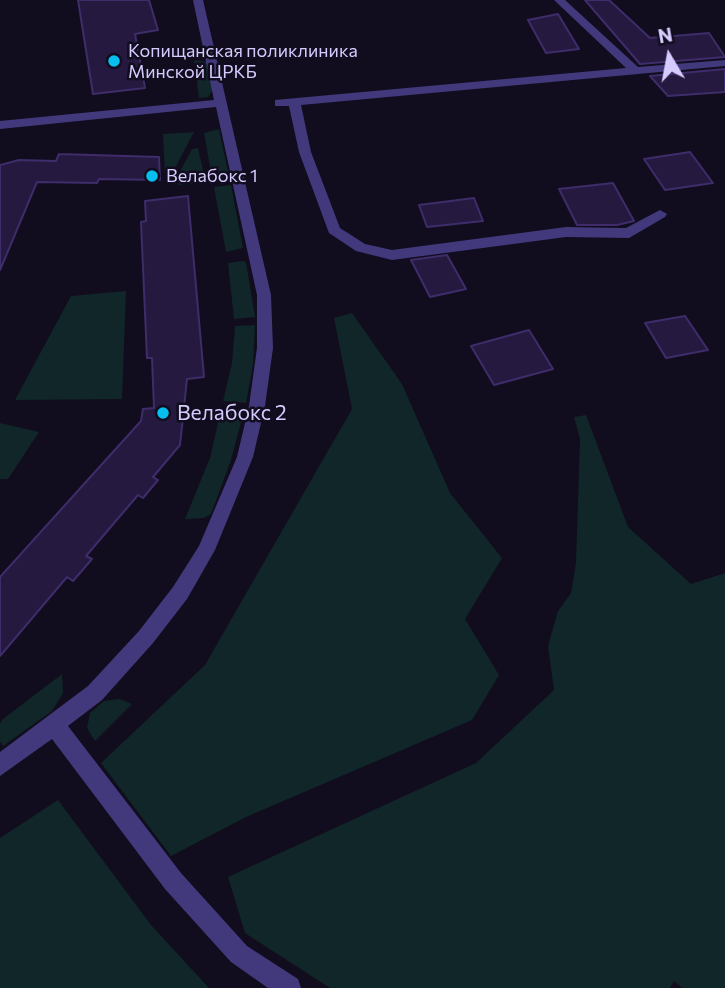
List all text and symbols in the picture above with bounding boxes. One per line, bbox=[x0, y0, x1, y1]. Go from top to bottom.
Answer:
north arrow bbox=[634, 21, 704, 91]
text: N bbox=[656, 22, 674, 47]
place label: Копищанская поликлиника Минской ЦРКБ bbox=[128, 40, 358, 82]
marker: Копищанская поликлиника Минской ЦРКБ bbox=[106, 53, 122, 69]
place label: Велабокс 1 bbox=[166, 165, 258, 187]
marker: Велабокс 1 bbox=[144, 168, 160, 184]
place label: Велабокс 2 bbox=[177, 400, 287, 426]
marker: Велабокс 2 bbox=[155, 405, 171, 421]

